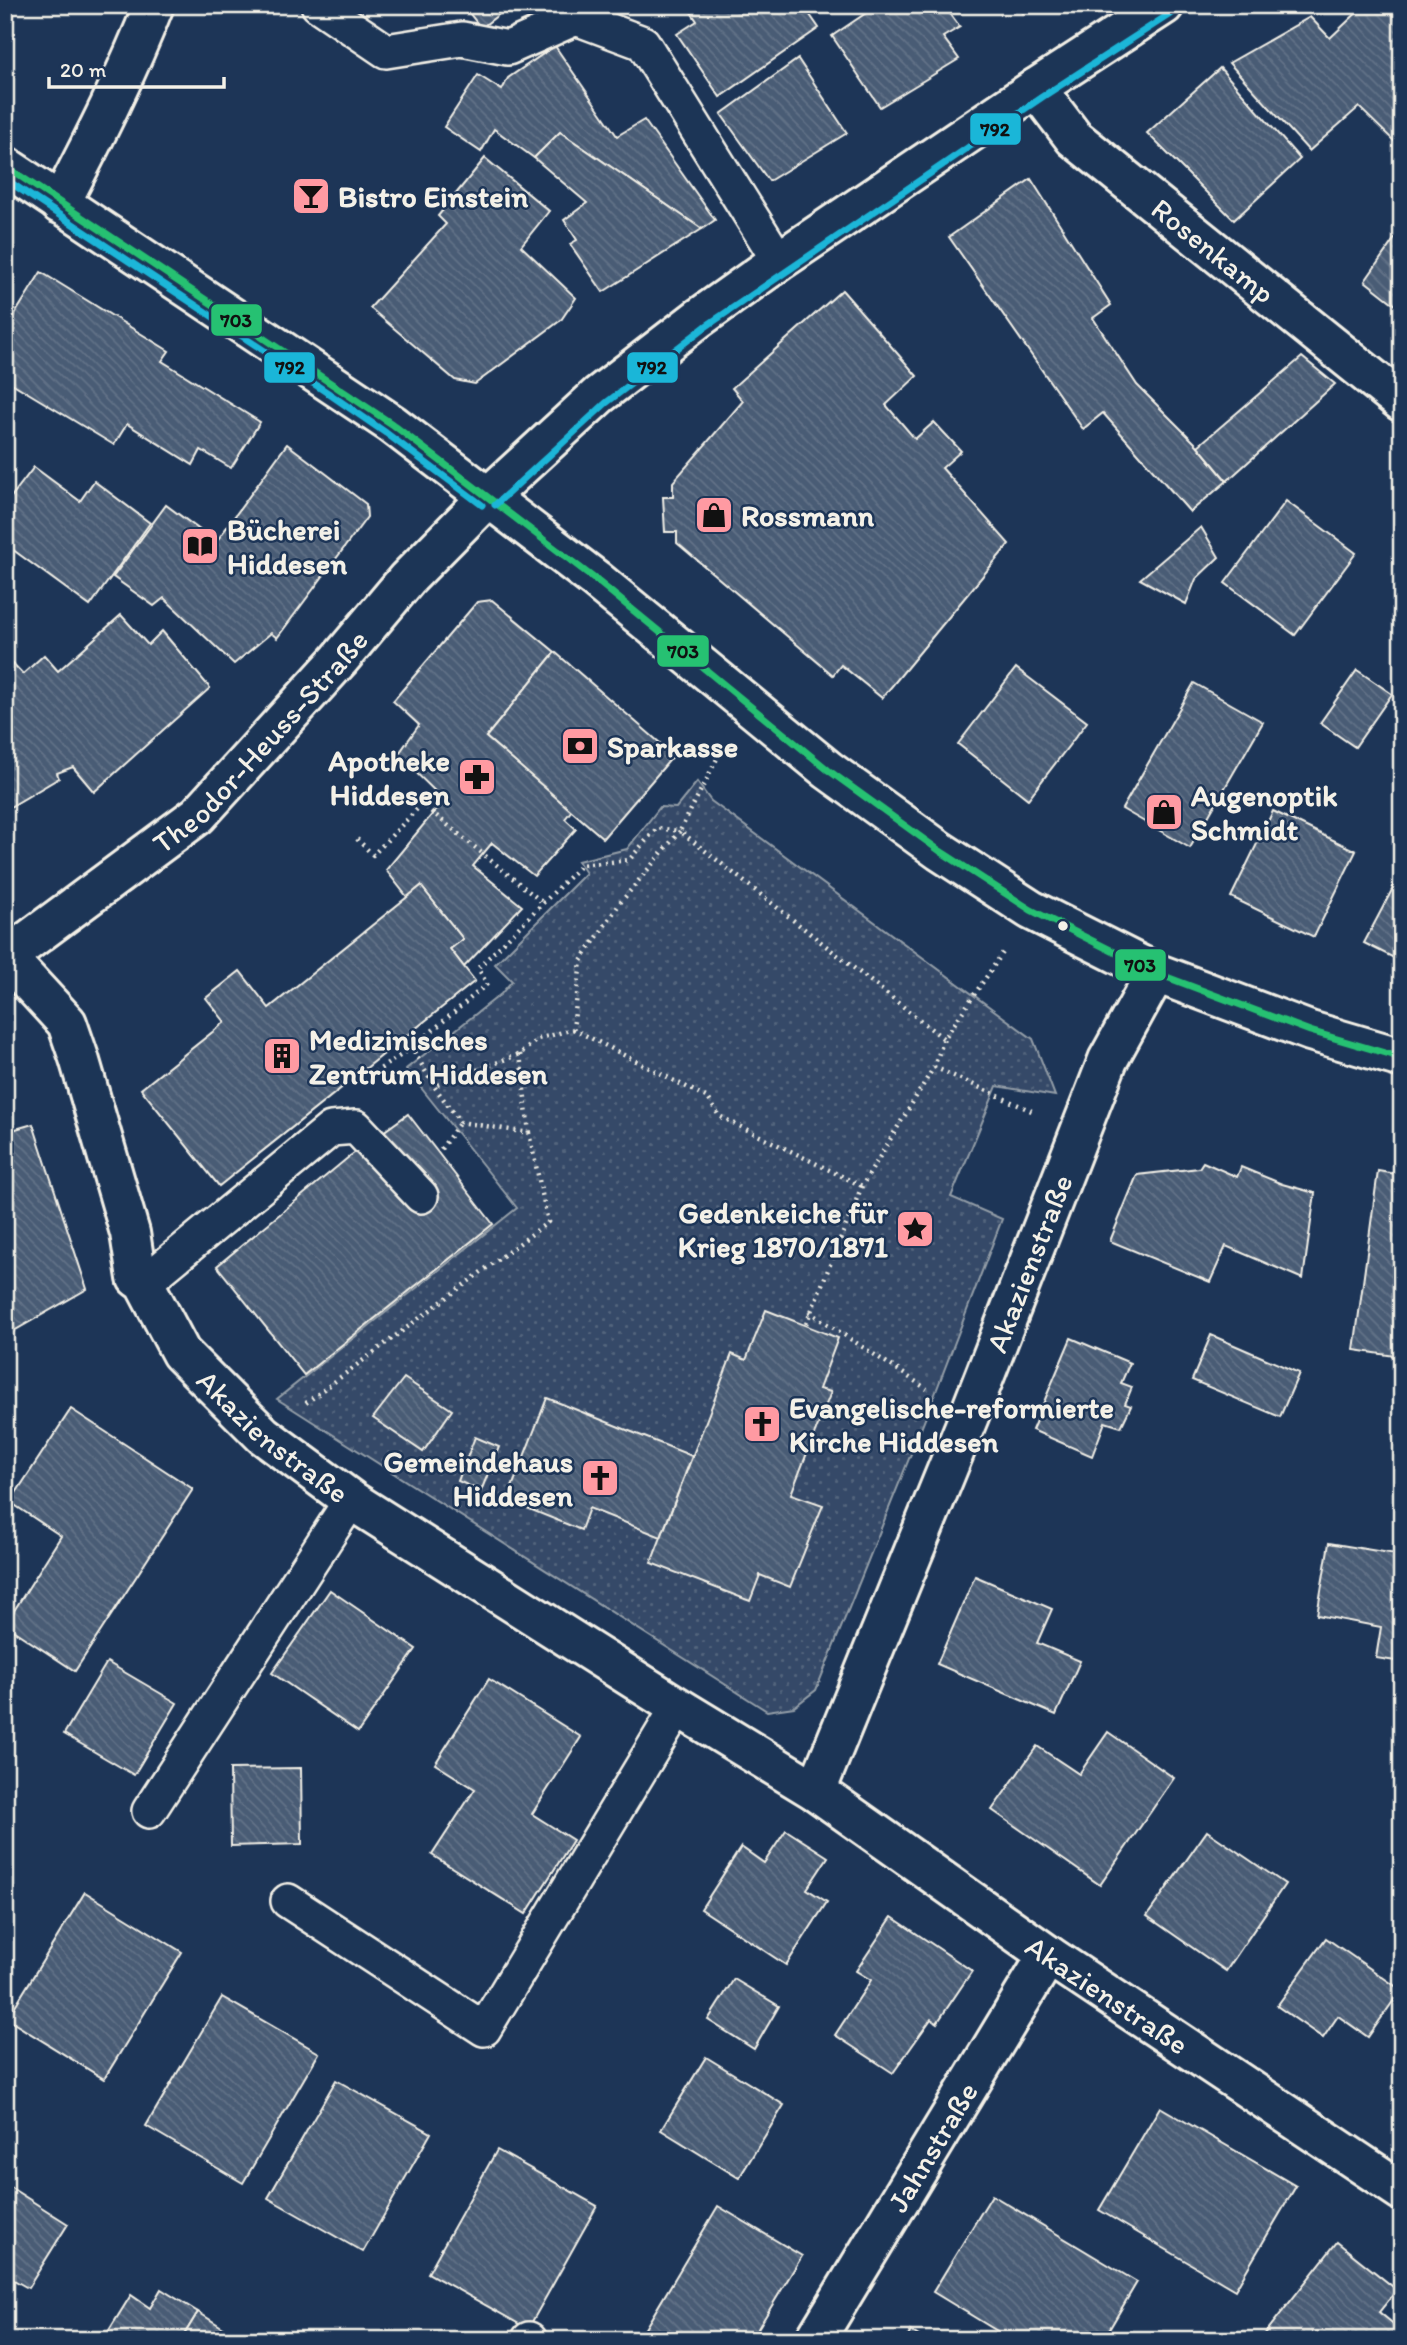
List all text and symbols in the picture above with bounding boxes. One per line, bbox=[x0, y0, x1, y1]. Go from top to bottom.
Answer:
scale bar bbox=[49, 46, 224, 90]
text: 20 m bbox=[60, 57, 107, 82]
line badge: 792 bbox=[969, 112, 1022, 146]
text: 792 bbox=[979, 118, 1010, 141]
bar icon: Bistro Einstein bbox=[290, 175, 332, 217]
place label: Bistro Einstein bbox=[338, 178, 528, 215]
street label: Rosenkamp bbox=[1144, 190, 1283, 311]
line badge: 703 bbox=[210, 303, 263, 337]
text: 703 bbox=[219, 309, 252, 332]
line badge: 792 bbox=[263, 351, 316, 384]
line badge: 792 bbox=[626, 351, 679, 384]
text: 792 bbox=[274, 356, 305, 379]
text: 792 bbox=[636, 356, 667, 379]
shop icon: Rossmann bbox=[693, 494, 735, 536]
place label: Rossmann bbox=[741, 497, 875, 534]
place label: Bücherei Hiddesen bbox=[227, 511, 347, 582]
library icon: Bücherei Hiddesen bbox=[179, 525, 221, 567]
street label: Theodor-Heuss-Straße bbox=[145, 622, 375, 861]
line badge: 703 bbox=[656, 634, 710, 668]
text: 703 bbox=[666, 640, 699, 663]
bank icon: Sparkasse bbox=[559, 725, 601, 767]
place label: Sparkasse bbox=[607, 728, 738, 765]
place label: Apotheke Hiddesen bbox=[327, 742, 450, 813]
pharmacy icon: Apotheke Hiddesen bbox=[456, 756, 498, 798]
place label: Augenoptik Schmidt bbox=[1190, 777, 1338, 848]
shop icon: Augenoptik Schmidt bbox=[1143, 791, 1185, 833]
unlabelled marker bbox=[1056, 919, 1070, 933]
line badge: 703 bbox=[1114, 948, 1167, 982]
text: 703 bbox=[1123, 954, 1156, 977]
place label: Medizinisches Zentrum Hiddesen bbox=[309, 1021, 548, 1092]
building icon: Medizinisches Zentrum Hiddesen bbox=[261, 1035, 303, 1077]
street label: Akazienstraße bbox=[977, 1169, 1080, 1358]
place label: Gedenkeiche für Krieg 1870/1871 bbox=[678, 1194, 889, 1265]
place icon: Gedenkeiche für Krieg 1870/1871 bbox=[894, 1208, 936, 1250]
street label: Akazienstraße bbox=[190, 1362, 356, 1511]
place label: Evangelische-reformierte Kirche Hiddesen bbox=[789, 1389, 1114, 1460]
church icon: Evangelische-reformierte Kirche Hiddesen bbox=[741, 1403, 783, 1445]
place label: Gemeindehaus Hiddesen bbox=[383, 1443, 573, 1514]
church icon: Gemeindehaus Hiddesen bbox=[579, 1457, 621, 1499]
street label: Akazienstraße bbox=[1019, 1927, 1196, 2062]
street label: Jahnstraße bbox=[879, 2075, 986, 2218]

